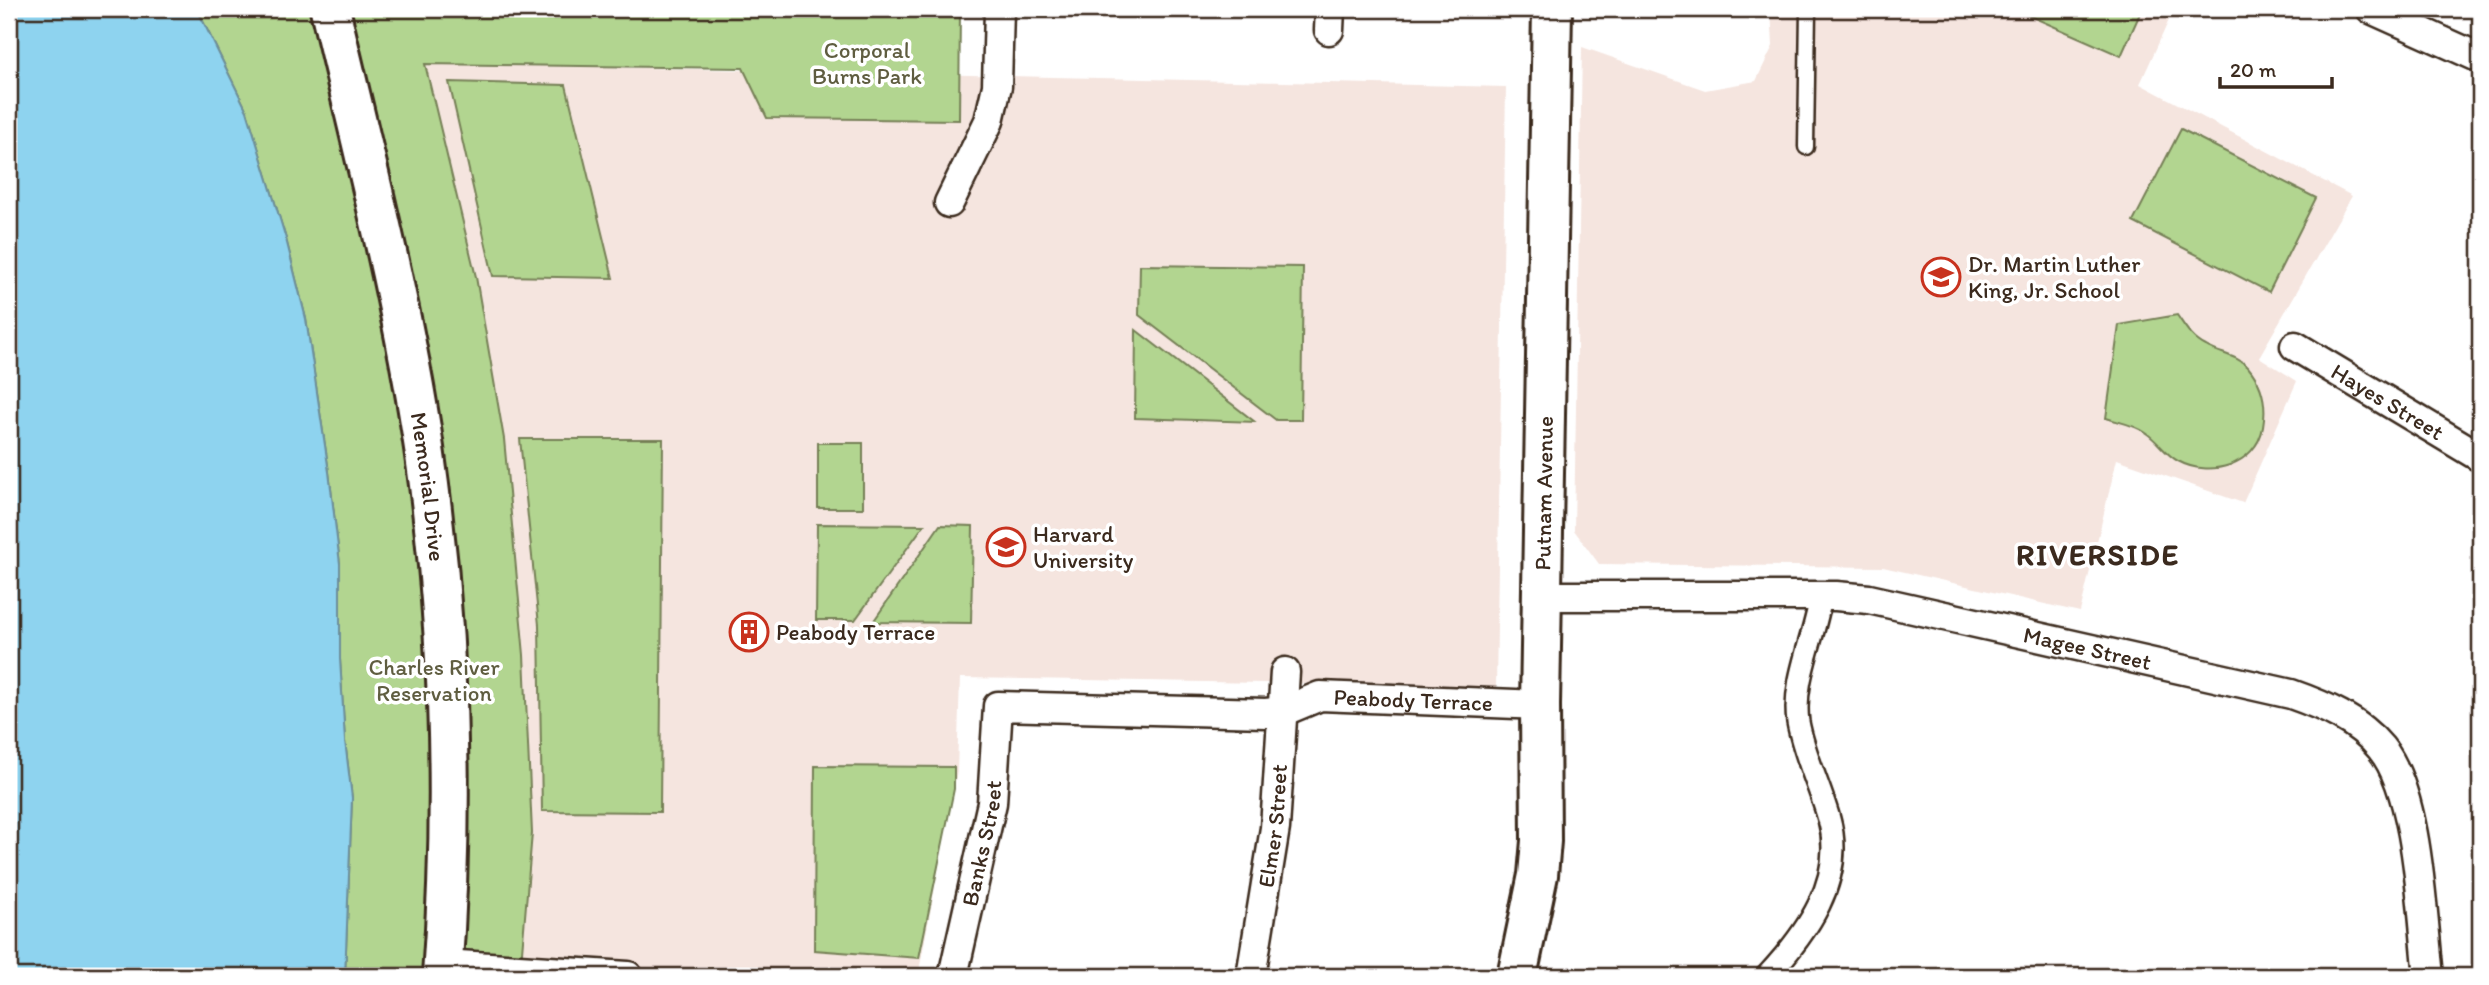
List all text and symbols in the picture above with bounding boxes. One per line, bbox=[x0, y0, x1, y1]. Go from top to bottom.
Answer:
park label: Corporal Burns Park bbox=[812, 36, 922, 90]
scale bar bbox=[2220, 46, 2332, 90]
text: 20 m bbox=[2230, 57, 2277, 82]
place label: Dr. Martin Luther King, Jr. School bbox=[1968, 250, 2140, 304]
school or university icon: Dr. Martin Luther King, Jr. School bbox=[1920, 256, 1962, 298]
street label: Hayes Street bbox=[2326, 357, 2449, 446]
street label: Memorial Drive bbox=[405, 410, 451, 563]
street label: Putnam Avenue bbox=[1528, 416, 1559, 571]
place label: Harvard University bbox=[1033, 520, 1134, 574]
school or university icon: Harvard University bbox=[985, 526, 1027, 568]
district label: RIVERSIDE bbox=[2016, 536, 2180, 573]
building icon: Peabody Terrace bbox=[728, 611, 770, 653]
place label: Peabody Terrace bbox=[776, 618, 935, 646]
street label: Magee Street bbox=[2021, 620, 2154, 676]
park label: Charles River Reservation bbox=[368, 653, 500, 707]
street label: Peabody Terrace bbox=[1333, 683, 1493, 717]
street label: Elmer Street bbox=[1252, 763, 1293, 889]
street label: Banks Street bbox=[955, 779, 1007, 909]

